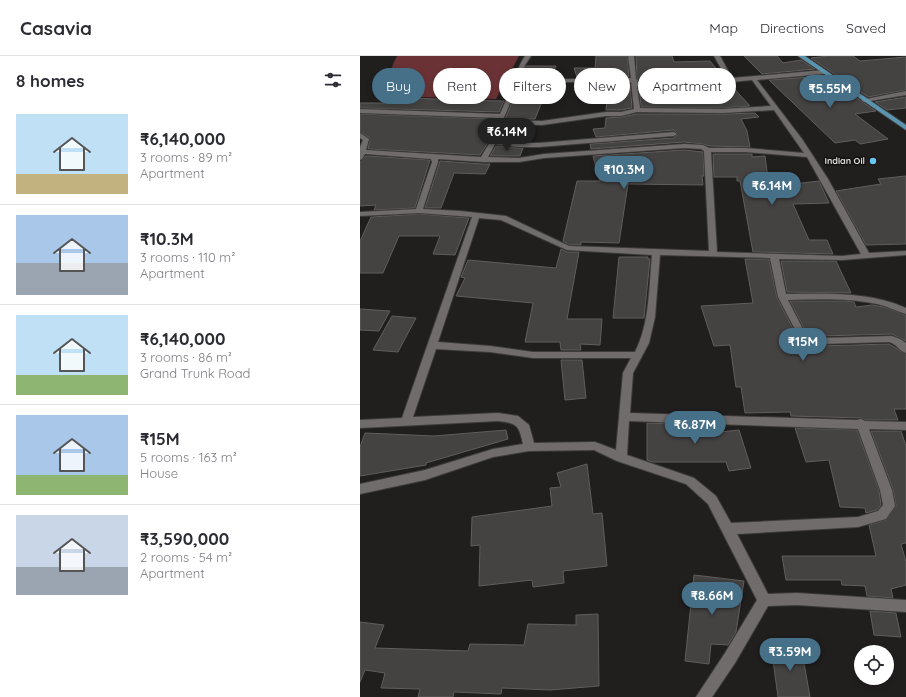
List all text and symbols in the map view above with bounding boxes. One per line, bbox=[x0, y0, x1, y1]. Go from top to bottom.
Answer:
text: Casavia bbox=[20, 16, 92, 40]
text: Map bbox=[709, 19, 738, 37]
text: Directions bbox=[760, 19, 824, 37]
text: Saved bbox=[846, 19, 886, 37]
chip: Buy bbox=[372, 68, 425, 104]
chip: Rent bbox=[433, 68, 491, 104]
chip: Filters bbox=[499, 68, 566, 104]
chip: New bbox=[574, 68, 630, 104]
chip: Apartment bbox=[638, 68, 736, 104]
icon: filters bbox=[322, 69, 344, 91]
text: 8 homes bbox=[16, 70, 85, 91]
pin: ₹5.55M bbox=[797, 75, 863, 109]
text: ₹5.55M bbox=[808, 80, 852, 96]
pin: ₹6.14M bbox=[474, 118, 540, 152]
text: ₹6.14M bbox=[487, 123, 527, 139]
text: ₹6,140,000 bbox=[140, 128, 225, 149]
icon: home bbox=[48, 130, 96, 178]
text: 3 rooms · 89 m² bbox=[140, 149, 232, 165]
place label: Indian Oil bbox=[824, 155, 865, 166]
pin: ₹10.3M bbox=[591, 156, 657, 190]
marker: Indian Oil bbox=[868, 156, 878, 166]
text: ₹10.3M bbox=[603, 161, 645, 177]
text: Apartment bbox=[140, 165, 205, 181]
pin: ₹6.14M bbox=[739, 172, 805, 206]
text: ₹6.14M bbox=[752, 177, 792, 193]
text: ₹10.3M bbox=[140, 228, 194, 249]
icon: home bbox=[48, 231, 96, 279]
text: 3 rooms · 110 m² bbox=[140, 249, 235, 265]
text: Apartment bbox=[140, 265, 205, 281]
text: ₹6,140,000 bbox=[140, 328, 225, 349]
pin: ₹15M bbox=[779, 328, 827, 362]
icon: home bbox=[48, 331, 96, 379]
text: ₹15M bbox=[788, 333, 818, 349]
text: 3 rooms · 86 m² bbox=[140, 349, 232, 365]
text: Grand Trunk Road bbox=[140, 365, 250, 381]
pin: ₹6.87M bbox=[662, 411, 728, 445]
text: ₹6.87M bbox=[674, 416, 716, 432]
text: ₹15M bbox=[140, 428, 180, 449]
icon: home bbox=[48, 431, 96, 479]
text: 5 rooms · 163 m² bbox=[140, 449, 237, 465]
text: House bbox=[140, 465, 178, 481]
text: ₹3,590,000 bbox=[140, 528, 229, 549]
icon: home bbox=[48, 531, 96, 579]
text: 2 rooms · 54 m² bbox=[140, 549, 232, 565]
text: Apartment bbox=[140, 565, 205, 581]
pin: ₹8.66M bbox=[679, 582, 745, 616]
text: ₹8.66M bbox=[691, 587, 733, 603]
pin: ₹3.59M bbox=[757, 638, 823, 672]
text: ₹3.59M bbox=[769, 643, 811, 659]
map controls bbox=[854, 645, 894, 685]
button: locate bbox=[854, 645, 894, 685]

